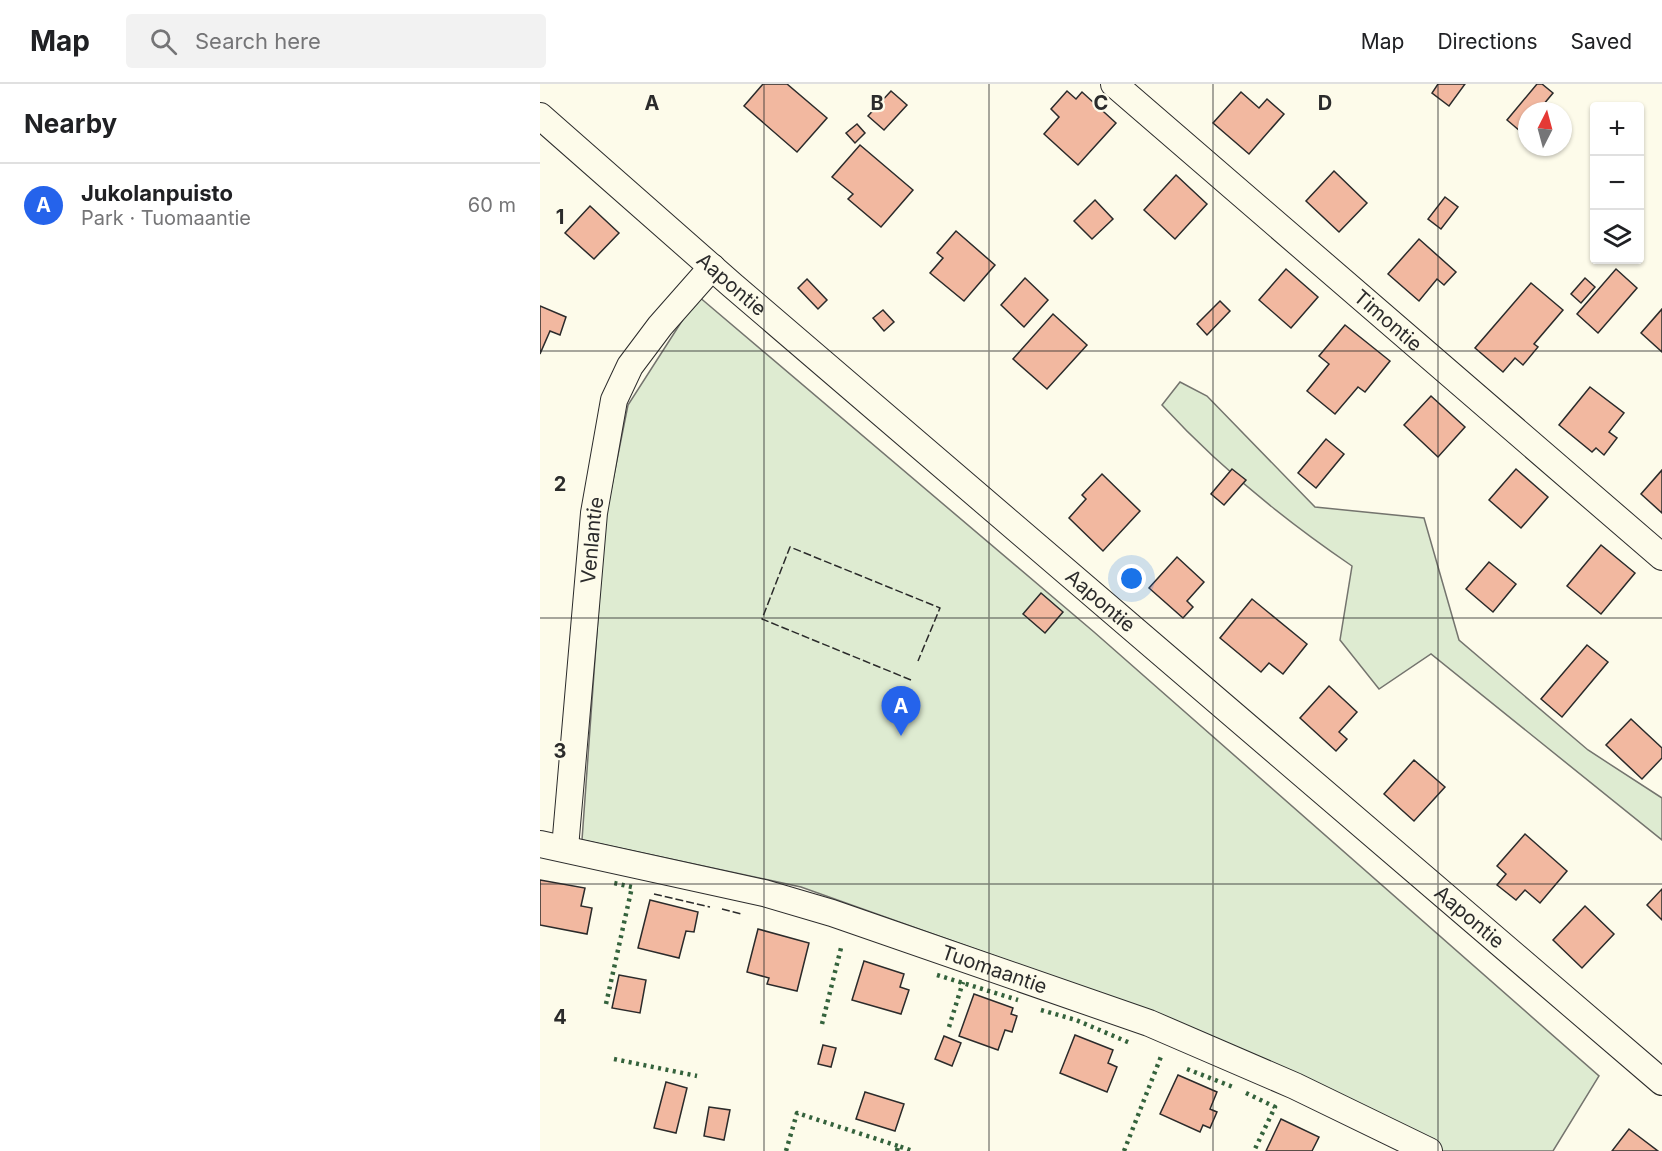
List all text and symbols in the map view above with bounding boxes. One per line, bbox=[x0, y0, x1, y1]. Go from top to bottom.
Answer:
search box bbox=[126, 14, 546, 68]
text: Map bbox=[30, 24, 90, 58]
icon: search bbox=[147, 25, 180, 58]
text: Search here bbox=[195, 28, 321, 54]
text: Map bbox=[1361, 29, 1404, 54]
text: Directions bbox=[1437, 29, 1538, 54]
text: Saved bbox=[1571, 29, 1632, 54]
text: A bbox=[645, 91, 660, 115]
text: B bbox=[870, 91, 884, 115]
text: C bbox=[1094, 91, 1108, 115]
text: D bbox=[1318, 91, 1332, 115]
north arrow bbox=[1518, 102, 1572, 156]
map controls bbox=[1590, 102, 1644, 264]
button: + bbox=[1590, 102, 1644, 156]
text: Nearby bbox=[24, 108, 117, 139]
button: − bbox=[1590, 156, 1644, 210]
text: Jukolanpuisto bbox=[81, 180, 233, 206]
text: A bbox=[36, 193, 51, 217]
text: 60 m bbox=[468, 193, 516, 217]
text: 1 bbox=[556, 205, 564, 229]
text: Park · Tuomaantie bbox=[81, 206, 251, 230]
button: layers bbox=[1590, 210, 1644, 264]
street label: Aapontie bbox=[692, 248, 771, 321]
street label: Timontie bbox=[1349, 285, 1427, 356]
text: 2 bbox=[554, 472, 566, 496]
street label: Venlantie bbox=[576, 495, 609, 585]
street label: Aapontie bbox=[1061, 564, 1140, 637]
your location bbox=[1117, 564, 1146, 593]
pin: A bbox=[882, 686, 920, 736]
text: 3 bbox=[554, 739, 566, 763]
street label: Aapontie bbox=[1430, 880, 1509, 953]
street label: Tuomaantie bbox=[938, 940, 1050, 999]
text: 4 bbox=[553, 1005, 567, 1029]

